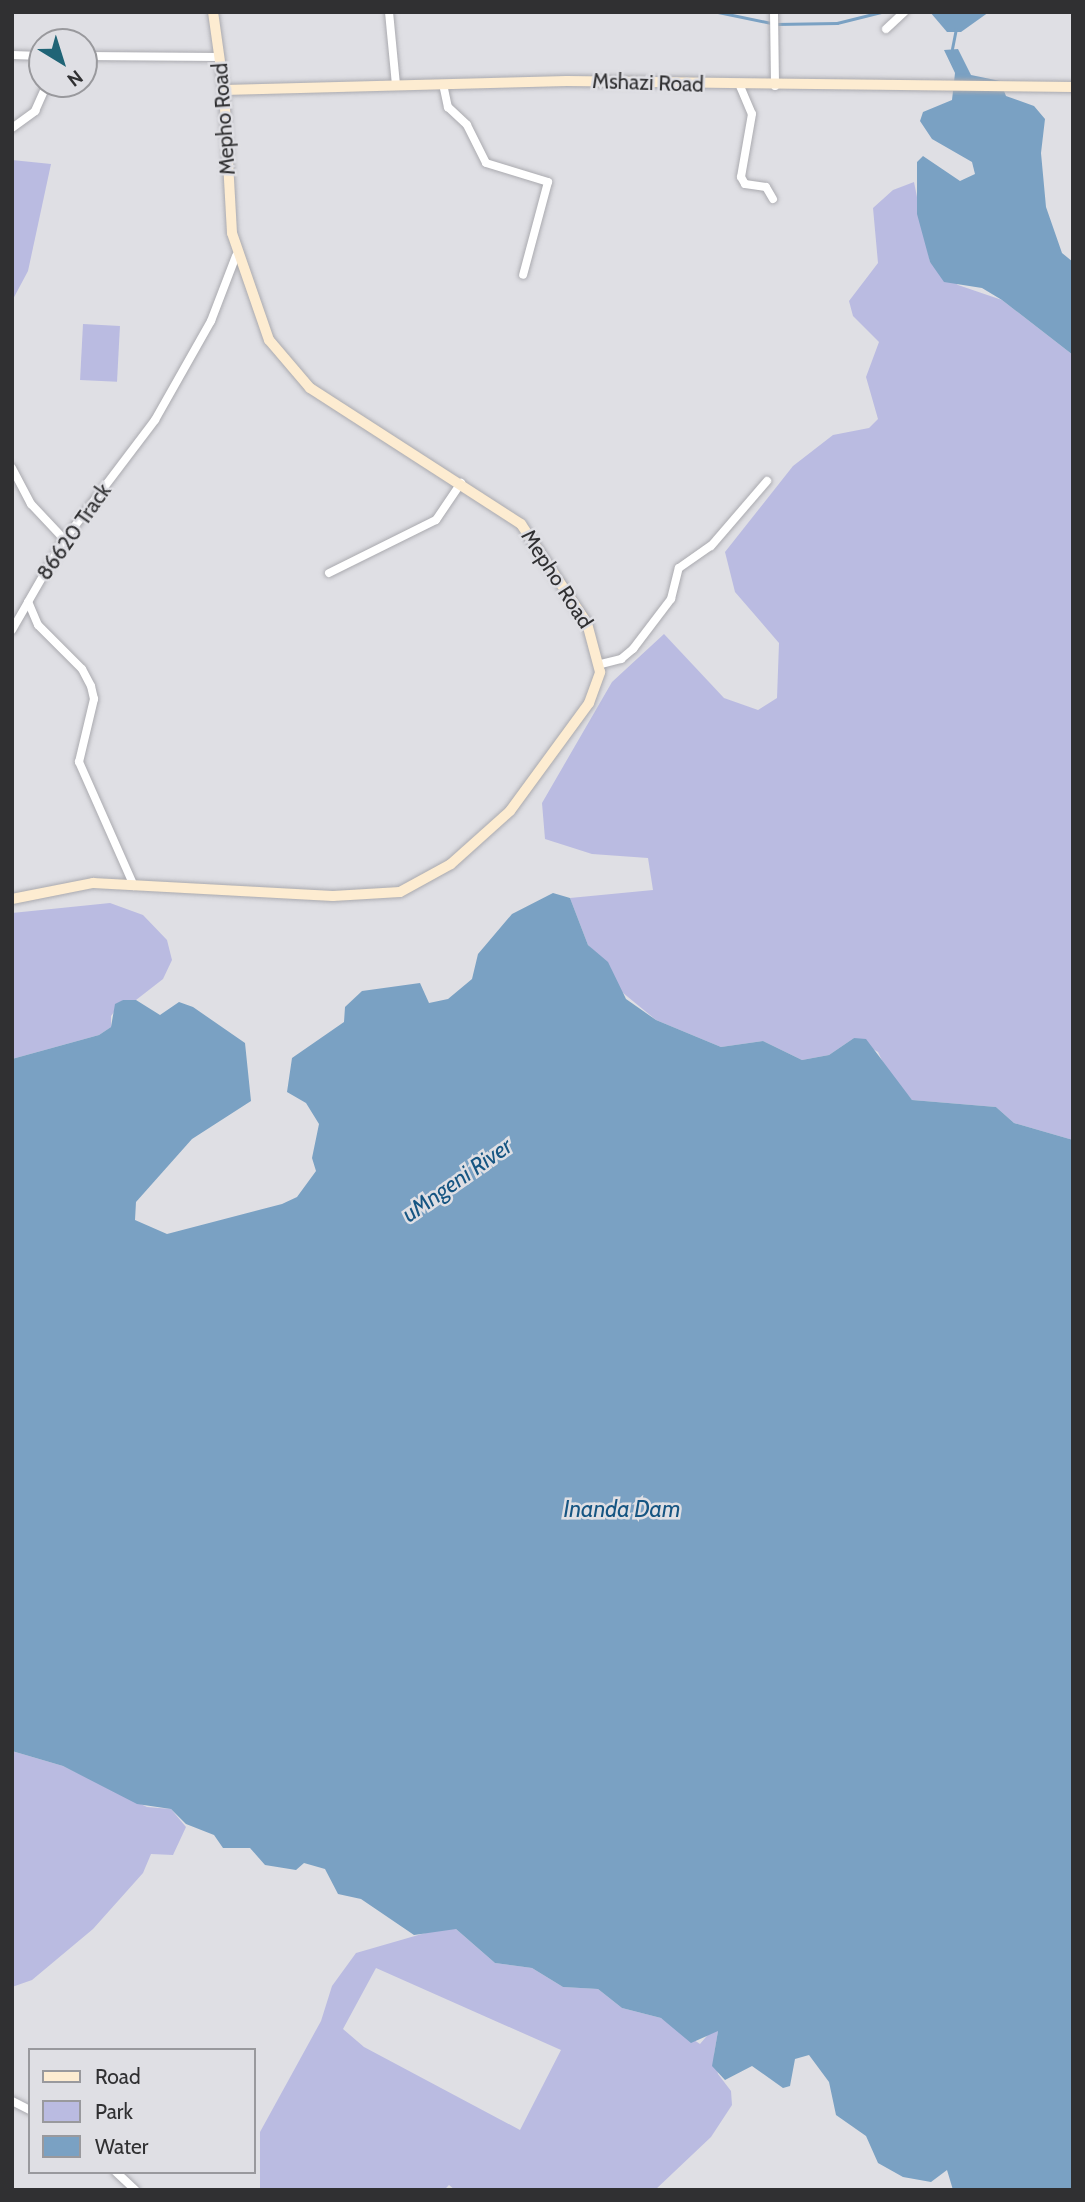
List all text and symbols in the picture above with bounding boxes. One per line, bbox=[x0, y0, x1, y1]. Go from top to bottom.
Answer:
north arrow bbox=[28, 28, 98, 98]
street label: Mepho Road bbox=[208, 62, 240, 176]
text: N bbox=[63, 65, 87, 92]
street label: Mshazi Road bbox=[592, 68, 704, 98]
street label: 86620 Track bbox=[32, 479, 116, 585]
street label: Mepho Road bbox=[516, 525, 598, 633]
water label: uMngeni River bbox=[397, 1132, 517, 1228]
water label: Inanda Dam bbox=[564, 1495, 680, 1523]
legend bbox=[28, 2048, 256, 2174]
text: Road bbox=[95, 2064, 141, 2089]
text: Park bbox=[95, 2099, 133, 2124]
text: Water bbox=[95, 2134, 148, 2159]

